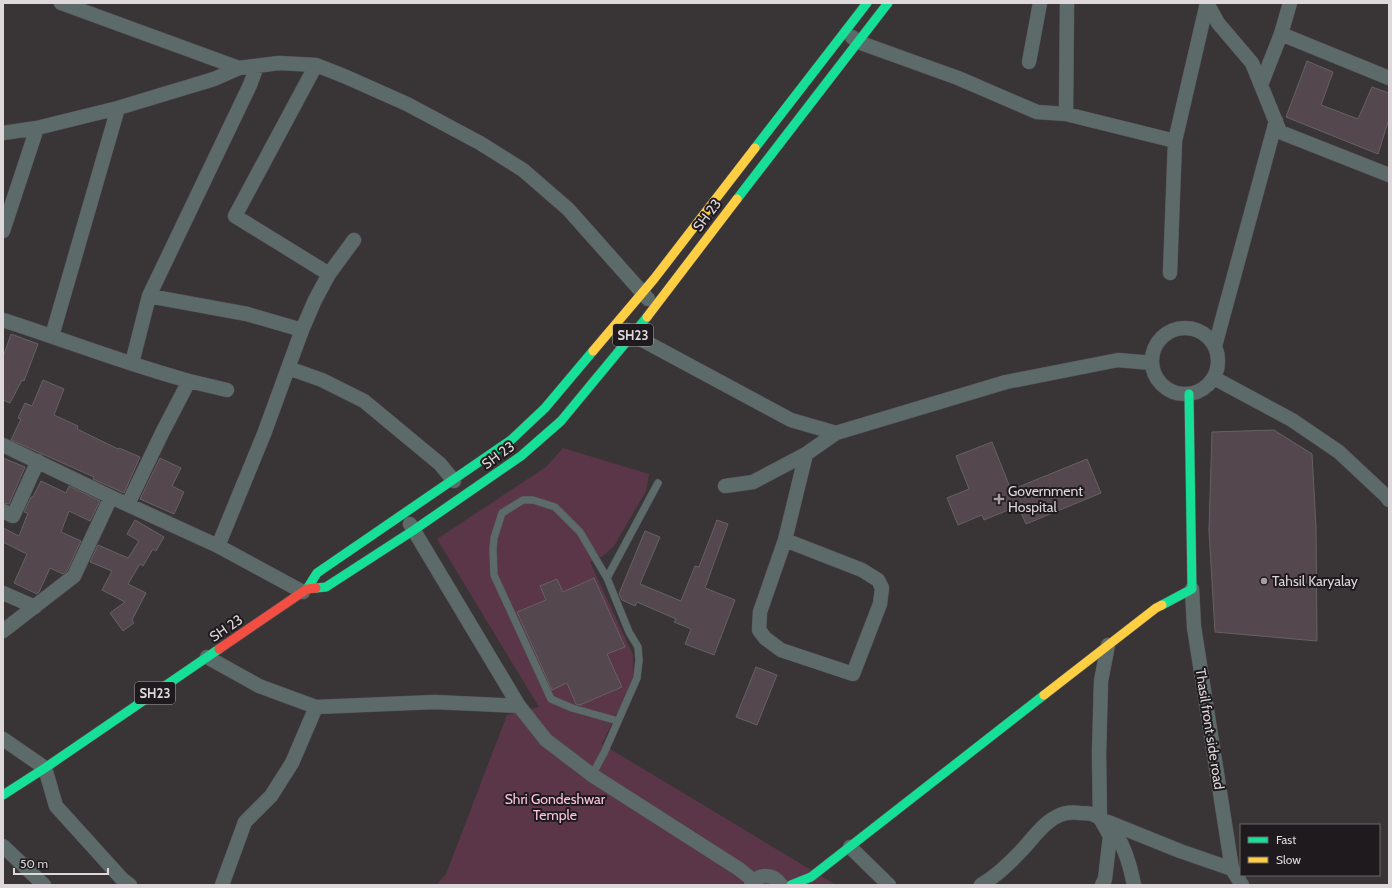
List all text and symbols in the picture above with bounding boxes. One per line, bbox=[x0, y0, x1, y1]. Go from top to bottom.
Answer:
street label: SH 23 bbox=[689, 195, 725, 235]
road number: SH23 bbox=[613, 324, 653, 346]
street label: SH 23 bbox=[478, 437, 518, 473]
place label: Government Hospital bbox=[1008, 482, 1083, 516]
marker: Government Hospital bbox=[993, 493, 1005, 505]
place label: Tahsil Karyalay bbox=[1272, 572, 1358, 590]
marker: Tahsil Karyalay bbox=[1259, 576, 1269, 586]
street label: SH 23 bbox=[206, 610, 246, 646]
street label: Thasil front side road bbox=[1192, 667, 1228, 791]
road number: SH23 bbox=[135, 682, 175, 704]
park label: Shri Gondeshwar Temple bbox=[505, 790, 606, 824]
legend bbox=[1240, 824, 1380, 876]
text: Fast bbox=[1276, 832, 1296, 847]
scale bar bbox=[14, 850, 108, 876]
text: Slow bbox=[1276, 852, 1301, 867]
text: 50 m bbox=[20, 856, 48, 871]

